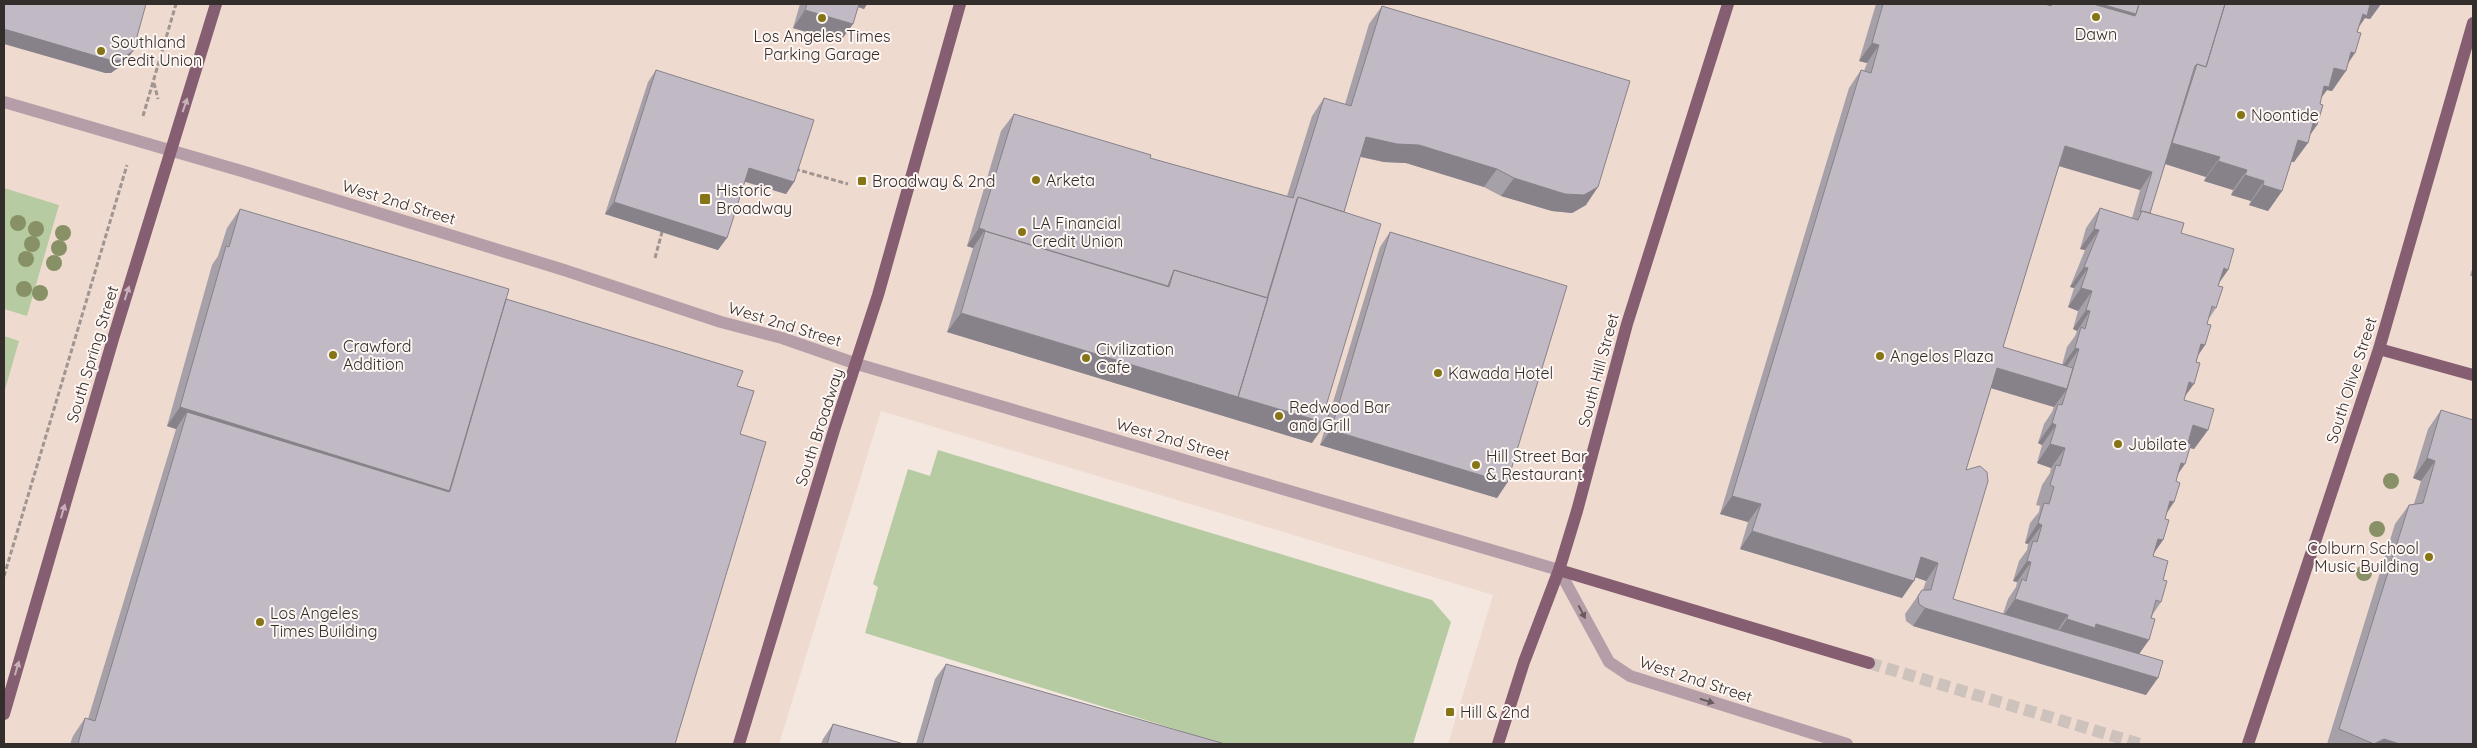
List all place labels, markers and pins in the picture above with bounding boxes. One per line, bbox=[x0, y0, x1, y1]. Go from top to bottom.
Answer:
marker: Dawn bbox=[2090, 11, 2102, 23]
marker: Los Angeles Times Parking Garage bbox=[816, 12, 828, 24]
place label: Dawn bbox=[2075, 24, 2117, 44]
place label: Los Angeles Times Parking Garage bbox=[753, 26, 891, 64]
place label: Southland Credit Union bbox=[111, 32, 202, 70]
marker: Southland Credit Union bbox=[95, 45, 107, 57]
place label: Noontide bbox=[2251, 105, 2319, 125]
marker: Noontide bbox=[2235, 109, 2247, 121]
place label: Arketa bbox=[1046, 170, 1095, 190]
place label: Broadway & 2nd bbox=[872, 171, 996, 191]
marker: Arketa bbox=[1030, 174, 1042, 186]
marker: Broadway & 2nd bbox=[856, 175, 868, 187]
place label: Historic Broadway bbox=[716, 180, 792, 218]
marker: Historic Broadway bbox=[698, 192, 712, 206]
place label: LA Financial Credit Union bbox=[1032, 213, 1123, 251]
marker: LA Financial Credit Union bbox=[1016, 226, 1028, 238]
place label: Crawford Addition bbox=[343, 336, 411, 374]
place label: Civilization Cafe bbox=[1096, 339, 1174, 377]
place label: Angelos Plaza bbox=[1890, 346, 1994, 366]
marker: Crawford Addition bbox=[327, 349, 339, 361]
marker: Angelos Plaza bbox=[1874, 350, 1886, 362]
marker: Civilization Cafe bbox=[1080, 352, 1092, 364]
place label: Kawada Hotel bbox=[1448, 363, 1553, 383]
marker: Kawada Hotel bbox=[1432, 367, 1444, 379]
place label: Redwood Bar and Grill bbox=[1289, 397, 1390, 435]
marker: Redwood Bar and Grill bbox=[1273, 410, 1285, 422]
place label: Jubilate bbox=[2128, 434, 2187, 454]
marker: Jubilate bbox=[2112, 438, 2124, 450]
place label: Hill Street Bar & Restaurant bbox=[1486, 446, 1587, 484]
marker: Hill Street Bar & Restaurant bbox=[1470, 459, 1482, 471]
place label: Colburn School Music Building bbox=[2307, 538, 2419, 576]
marker: Colburn School Music Building bbox=[2423, 551, 2435, 563]
place label: Los Angeles Times Building bbox=[270, 603, 377, 641]
marker: Los Angeles Times Building bbox=[254, 616, 266, 628]
place label: Hill & 2nd bbox=[1460, 702, 1530, 722]
marker: Hill & 2nd bbox=[1444, 706, 1456, 718]

